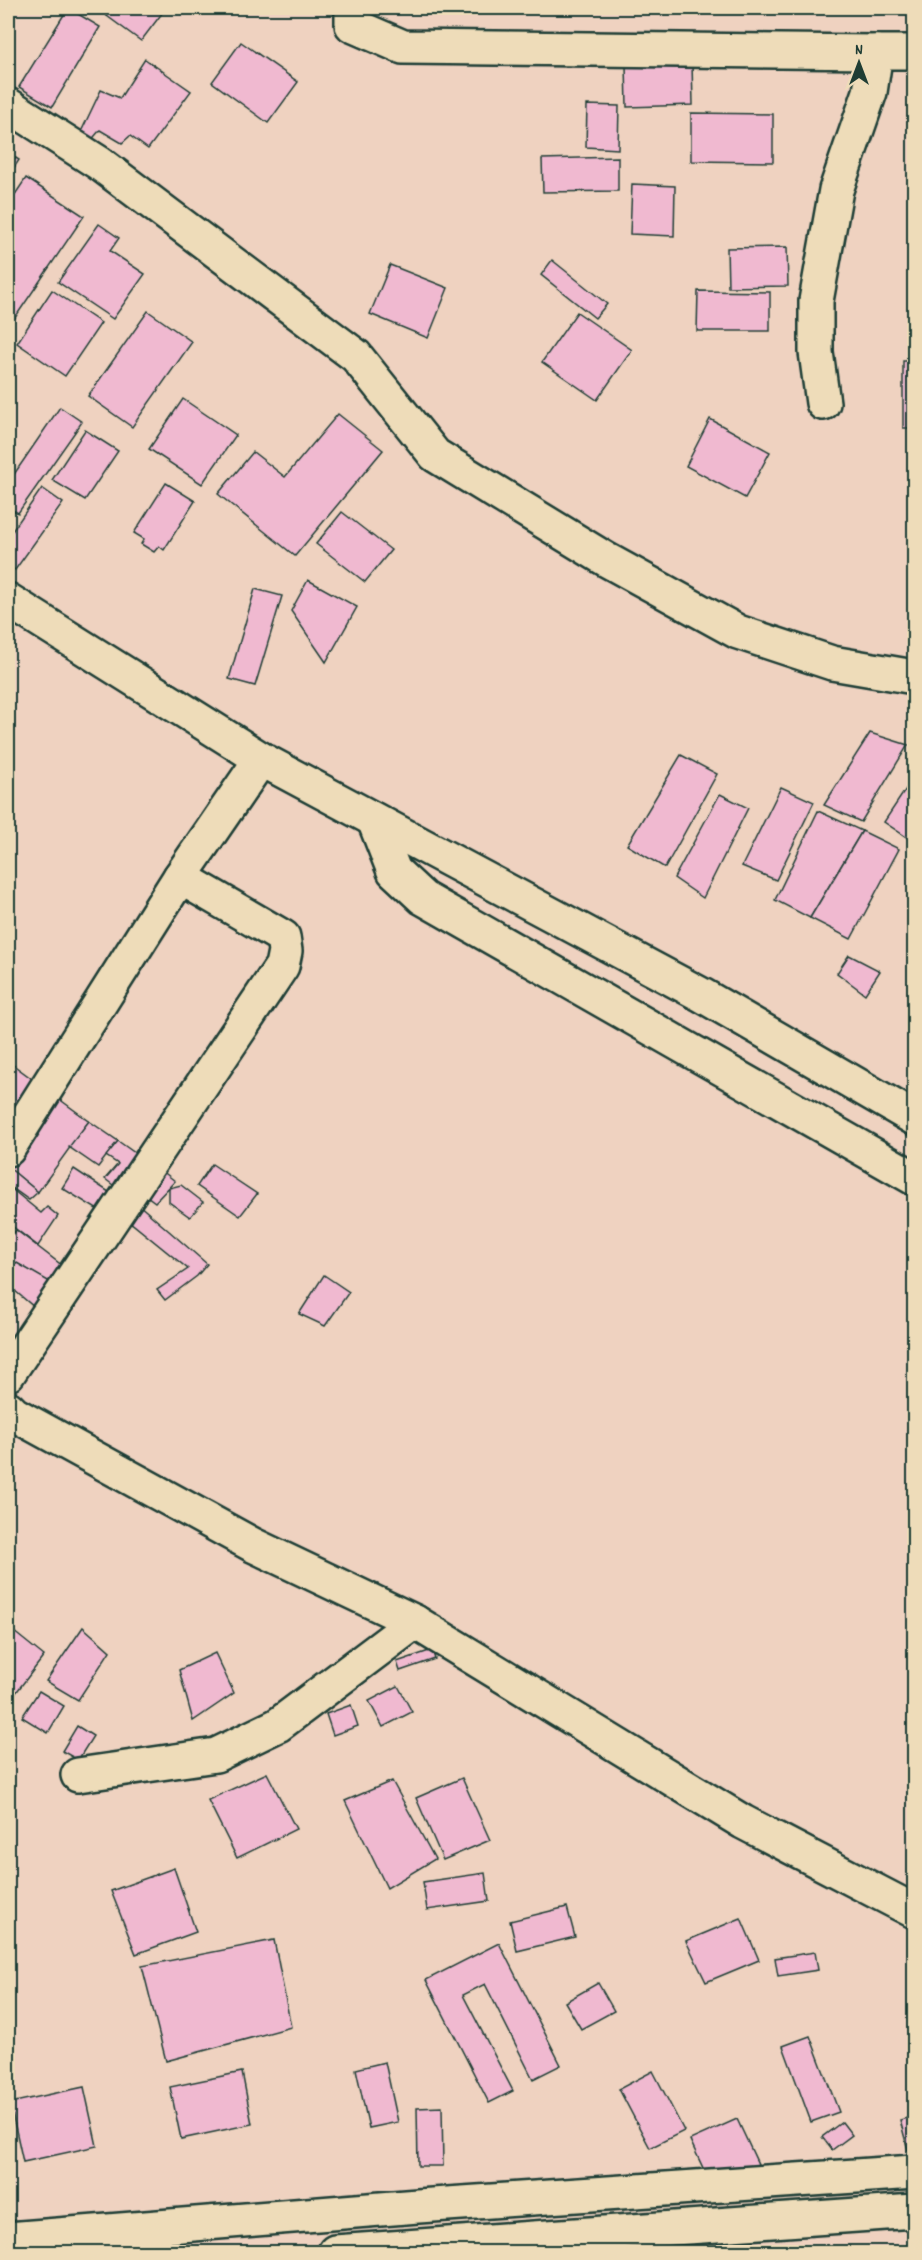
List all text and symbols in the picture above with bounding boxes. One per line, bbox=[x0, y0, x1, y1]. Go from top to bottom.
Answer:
north arrow bbox=[829, 33, 889, 93]
text: N bbox=[855, 39, 863, 62]

